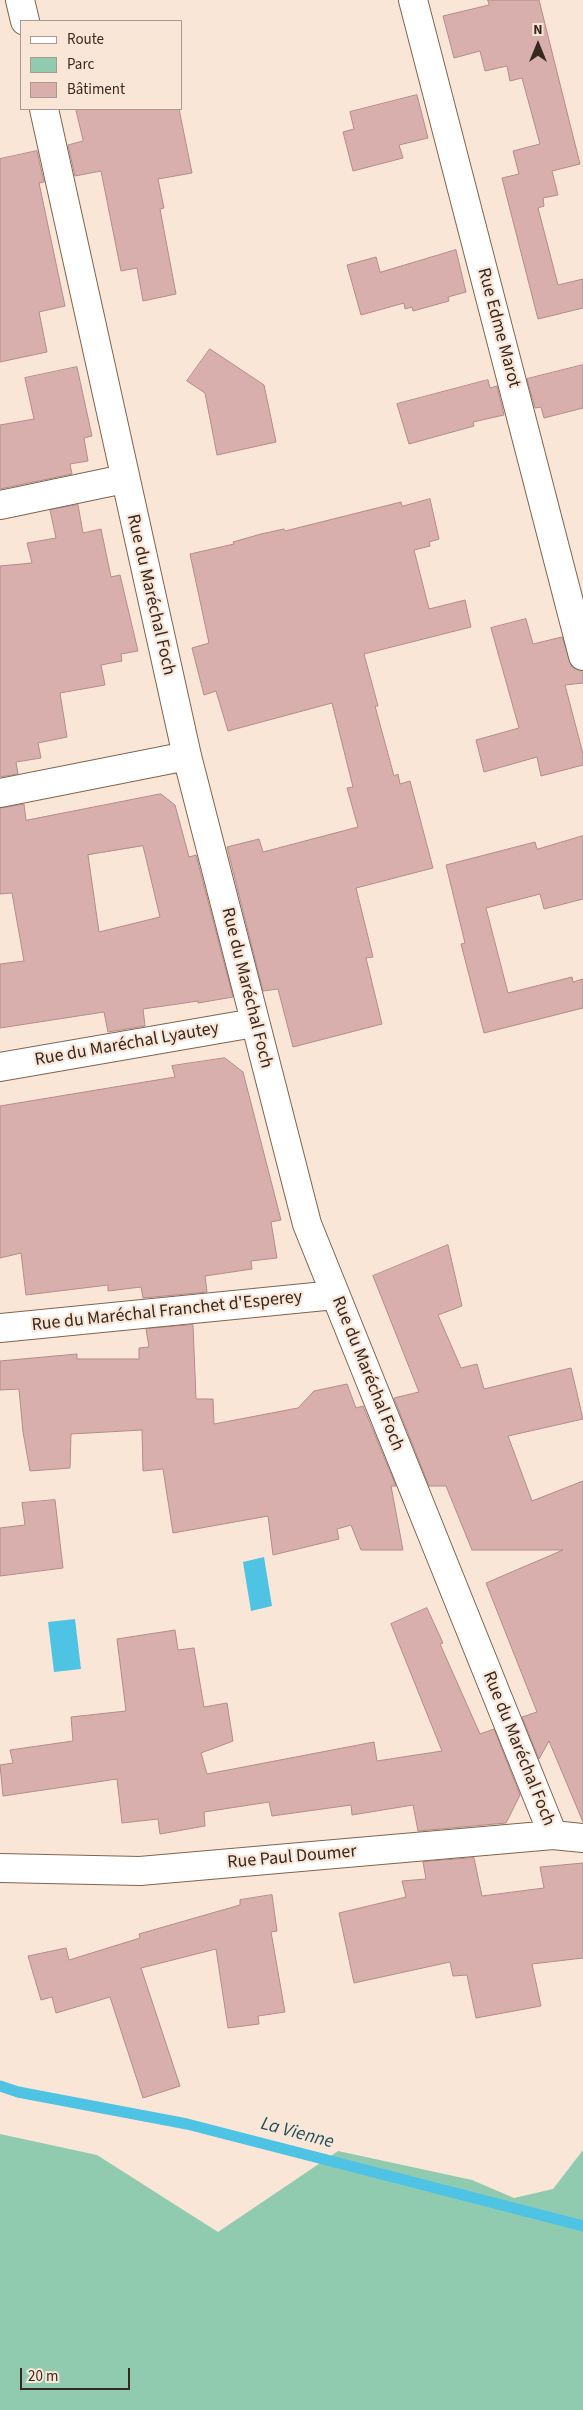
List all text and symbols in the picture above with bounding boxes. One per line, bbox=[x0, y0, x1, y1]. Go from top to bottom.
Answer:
legend bbox=[20, 20, 182, 110]
north arrow bbox=[513, 20, 563, 70]
text: N bbox=[533, 20, 543, 40]
text: Route bbox=[67, 29, 104, 50]
text: Parc bbox=[67, 54, 94, 75]
text: Bâtiment bbox=[67, 79, 125, 100]
street label: Rue Edme Marot bbox=[472, 266, 524, 390]
street label: Rue du Maréchal Foch bbox=[121, 512, 179, 678]
street label: Rue du Maréchal Foch bbox=[216, 905, 276, 1071]
street label: Rue du Maréchal Lyautey bbox=[33, 1018, 221, 1072]
street label: Rue du Maréchal Franchet d'Esperey bbox=[31, 1287, 303, 1337]
street label: Rue du Maréchal Foch bbox=[326, 1294, 408, 1454]
street label: Rue du Maréchal Foch bbox=[477, 1669, 559, 1829]
street label: Rue Paul Doumer bbox=[226, 1842, 358, 1874]
water label: La Vienne bbox=[258, 2113, 336, 2155]
scale bar bbox=[22, 2358, 132, 2390]
text: 20 m bbox=[28, 2366, 58, 2387]

